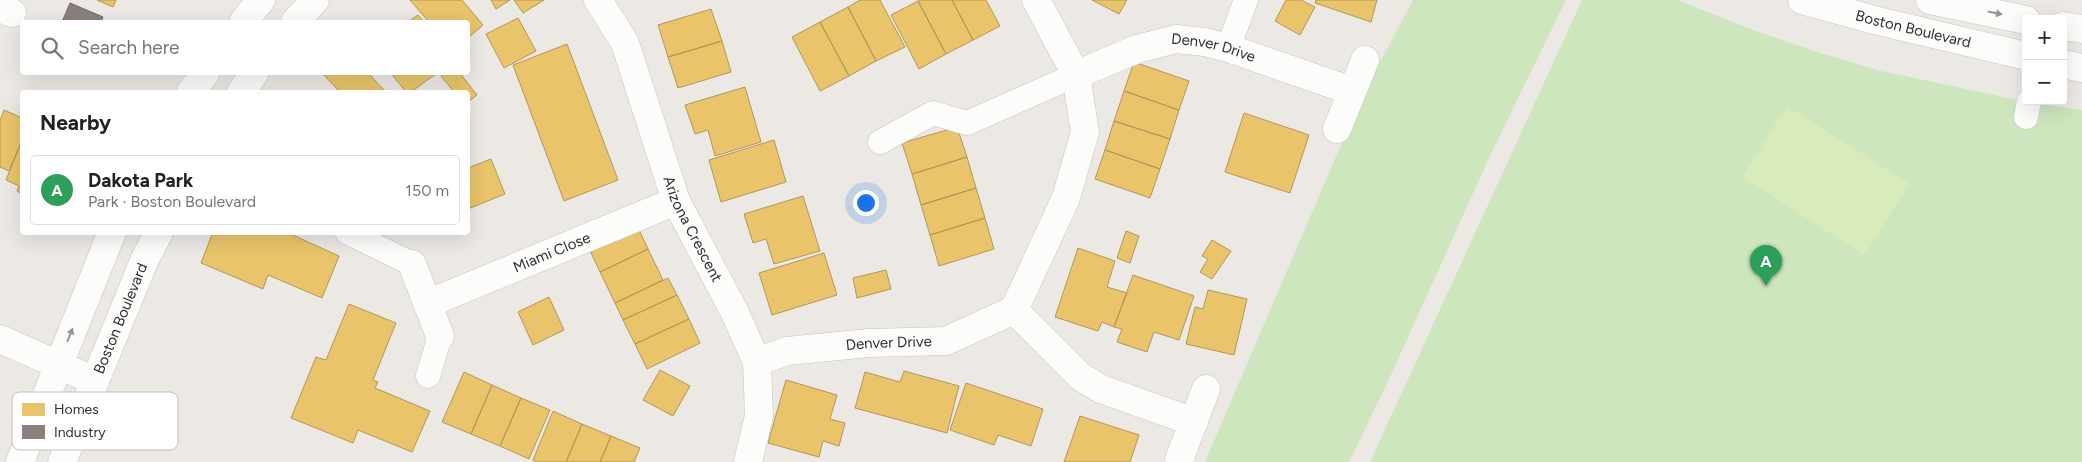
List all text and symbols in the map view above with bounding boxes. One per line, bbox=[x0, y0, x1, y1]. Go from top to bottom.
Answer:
street label: Boston Boulevard bbox=[1854, 6, 1973, 52]
one-way arrow bbox=[1987, 10, 2003, 18]
map controls bbox=[2022, 15, 2067, 105]
button: + bbox=[2022, 15, 2067, 60]
search box bbox=[20, 20, 470, 75]
street label: Denver Drive bbox=[1170, 30, 1258, 66]
icon: search bbox=[38, 34, 66, 62]
text: Search here bbox=[78, 36, 180, 59]
button: − bbox=[2022, 60, 2067, 105]
text: Nearby bbox=[40, 110, 111, 135]
text: Dakota Park bbox=[88, 169, 193, 192]
street label: Arizona Crescent bbox=[660, 174, 726, 285]
text: A bbox=[51, 181, 63, 200]
text: 150 m bbox=[405, 181, 449, 200]
your location bbox=[853, 190, 879, 216]
text: Park · Boston Boulevard bbox=[88, 192, 256, 211]
street label: Miami Close bbox=[510, 228, 593, 276]
pin: A bbox=[1750, 245, 1782, 286]
street label: Boston Boulevard bbox=[90, 260, 151, 377]
one-way arrow bbox=[66, 327, 74, 342]
street label: Denver Drive bbox=[845, 332, 932, 354]
legend bbox=[12, 392, 178, 450]
text: Homes bbox=[54, 401, 99, 418]
text: Industry bbox=[54, 424, 106, 441]

